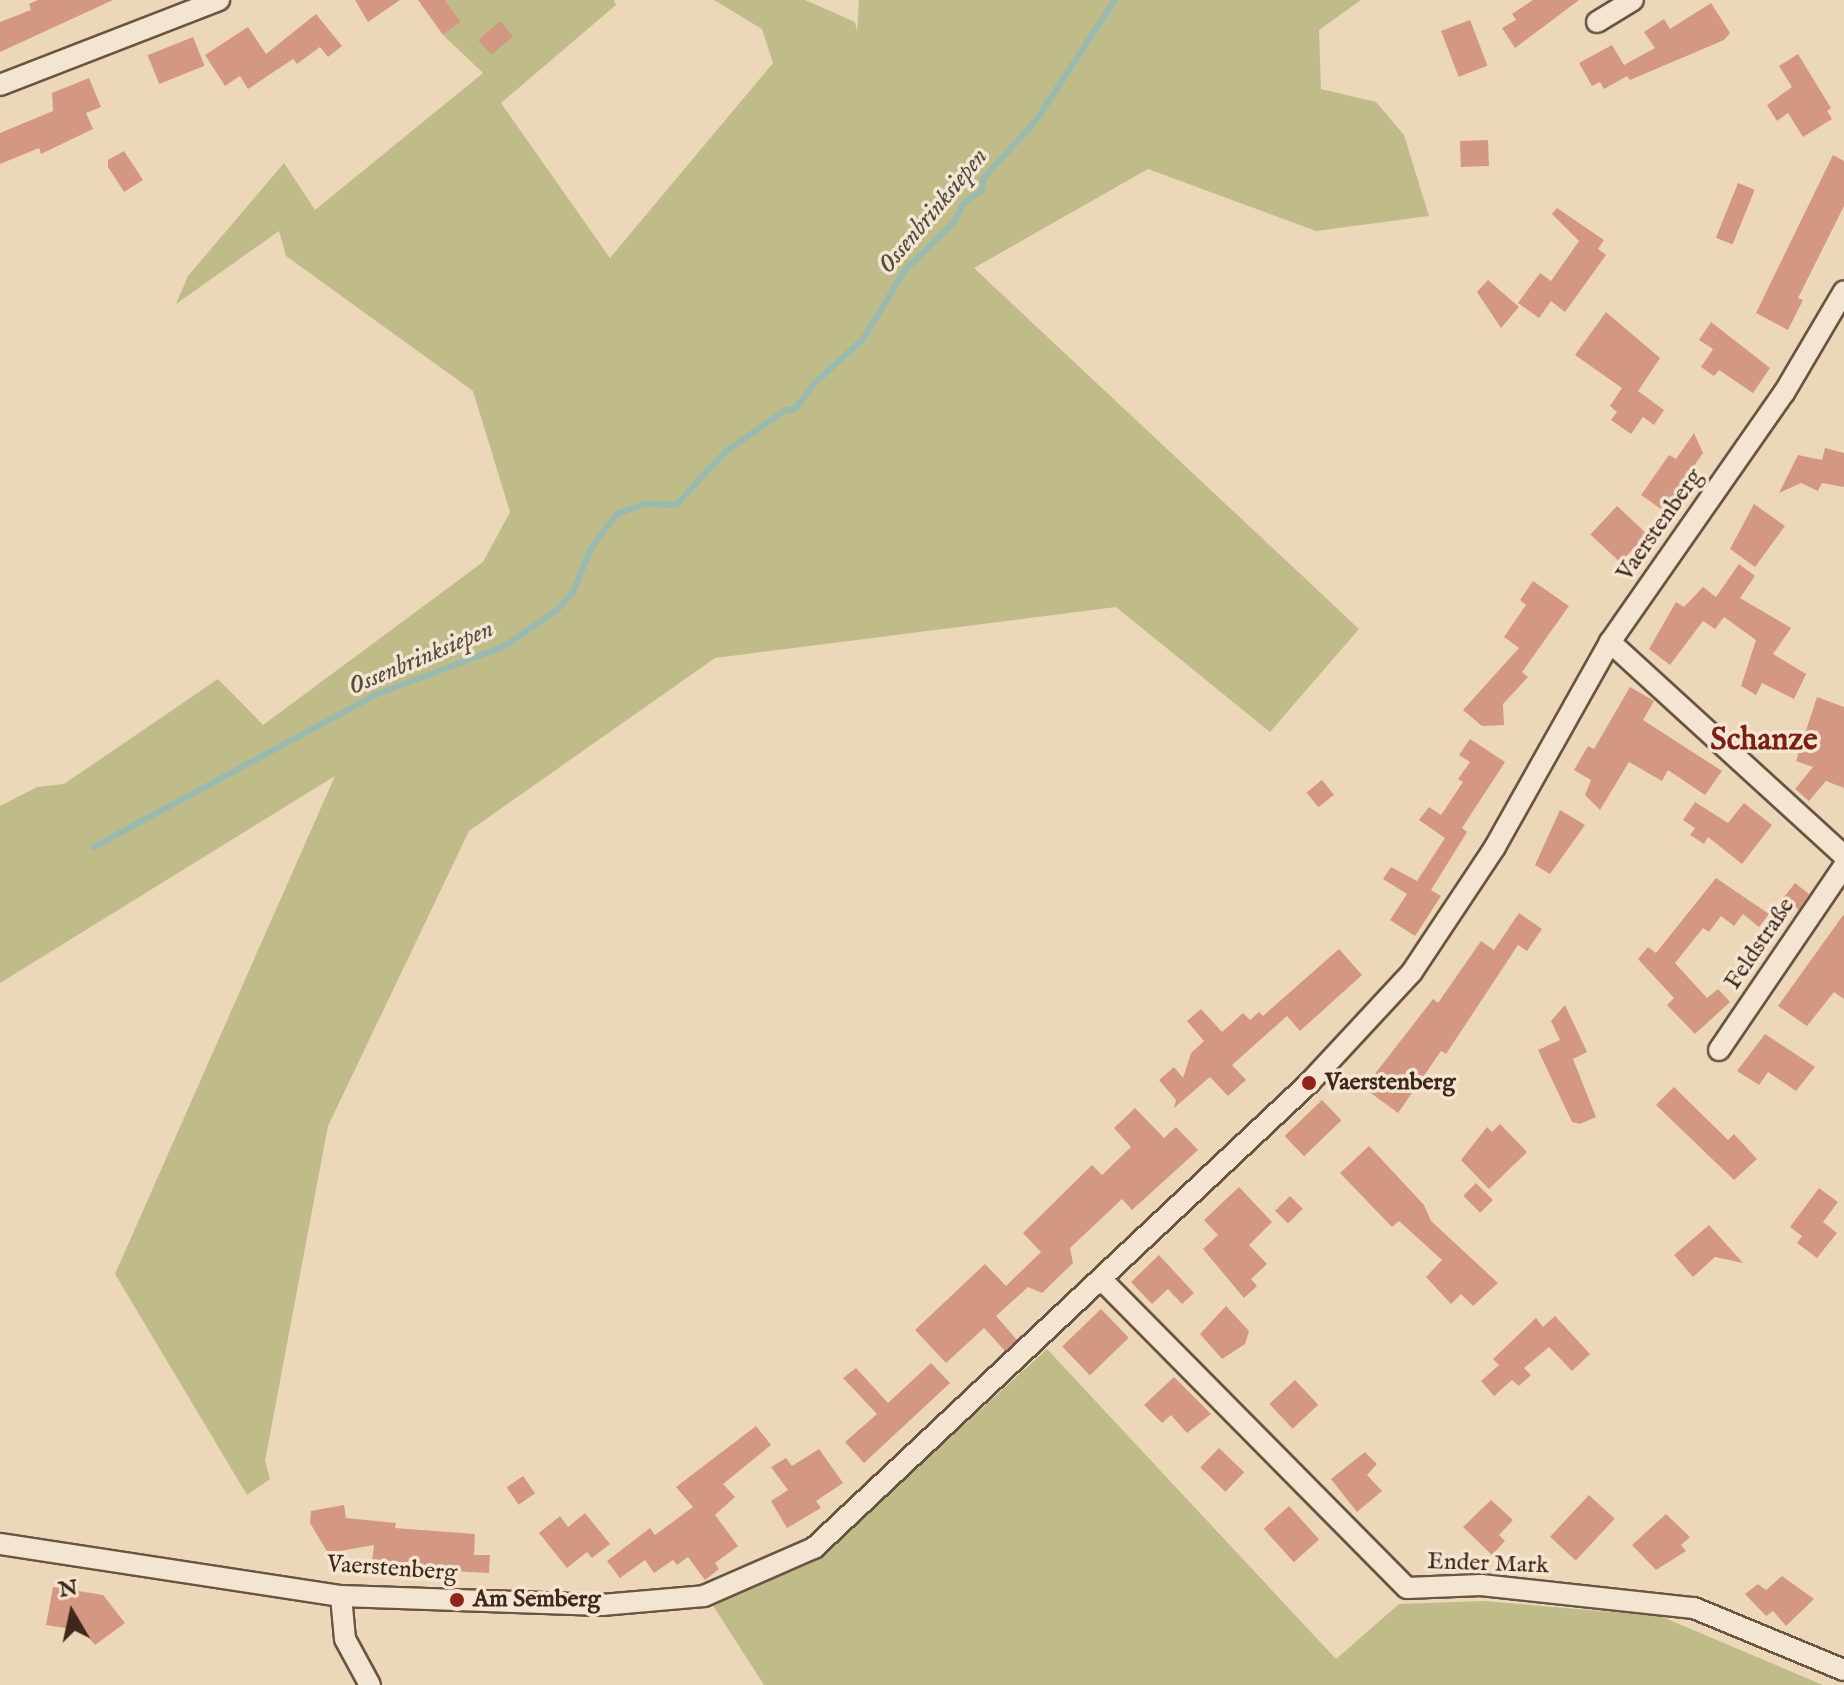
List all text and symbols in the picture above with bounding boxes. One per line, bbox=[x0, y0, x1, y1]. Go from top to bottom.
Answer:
water label: Ossenbrinksiepen bbox=[871, 142, 995, 280]
street label: Vaerstenberg bbox=[1611, 463, 1709, 587]
water label: Ossenbrinksiepen bbox=[344, 613, 498, 703]
district label: Schanze bbox=[1710, 722, 1818, 760]
street label: Feldstraße bbox=[1719, 893, 1801, 995]
place label: Vaerstenberg bbox=[1325, 1069, 1455, 1097]
marker: Vaerstenberg bbox=[1300, 1074, 1318, 1092]
street label: Ender Mark bbox=[1427, 1547, 1549, 1581]
street label: Vaerstenberg bbox=[326, 1550, 458, 1588]
north arrow bbox=[32, 1573, 112, 1653]
text: N bbox=[57, 1574, 80, 1605]
place label: Am Semberg bbox=[473, 1586, 600, 1614]
marker: Am Semberg bbox=[448, 1591, 466, 1609]

